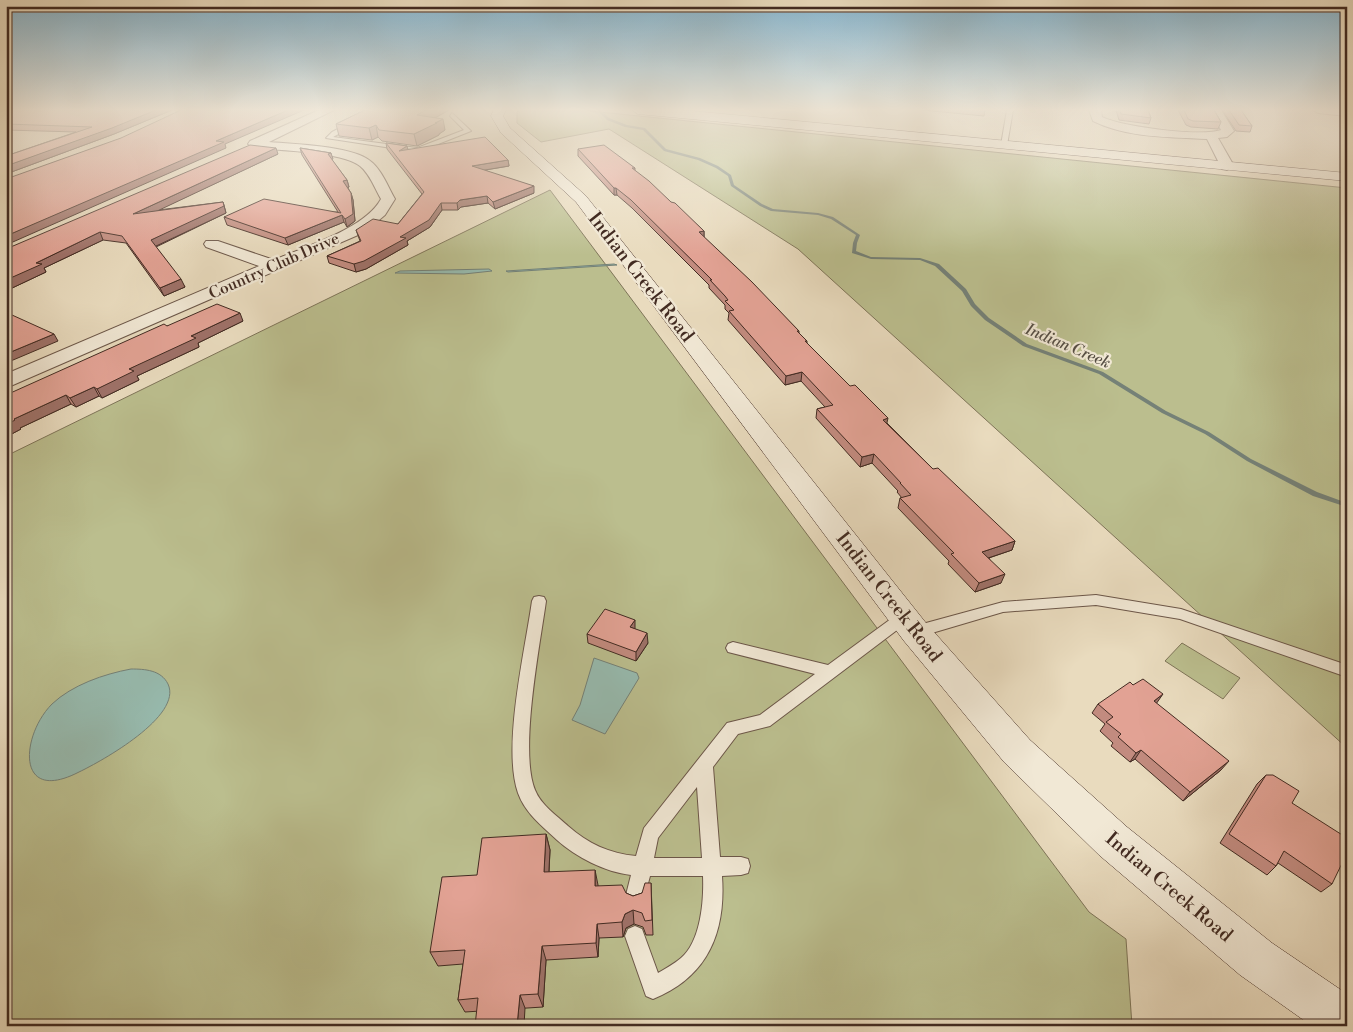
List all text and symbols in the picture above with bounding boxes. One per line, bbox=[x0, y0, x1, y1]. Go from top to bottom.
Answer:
street label: Indian Creek Road bbox=[583, 207, 699, 347]
street label: Country Club Drive bbox=[206, 228, 342, 304]
water label: Indian Creek bbox=[1021, 319, 1114, 373]
street label: Indian Creek Road bbox=[831, 527, 947, 667]
street label: Indian Creek Road bbox=[1101, 827, 1238, 947]

